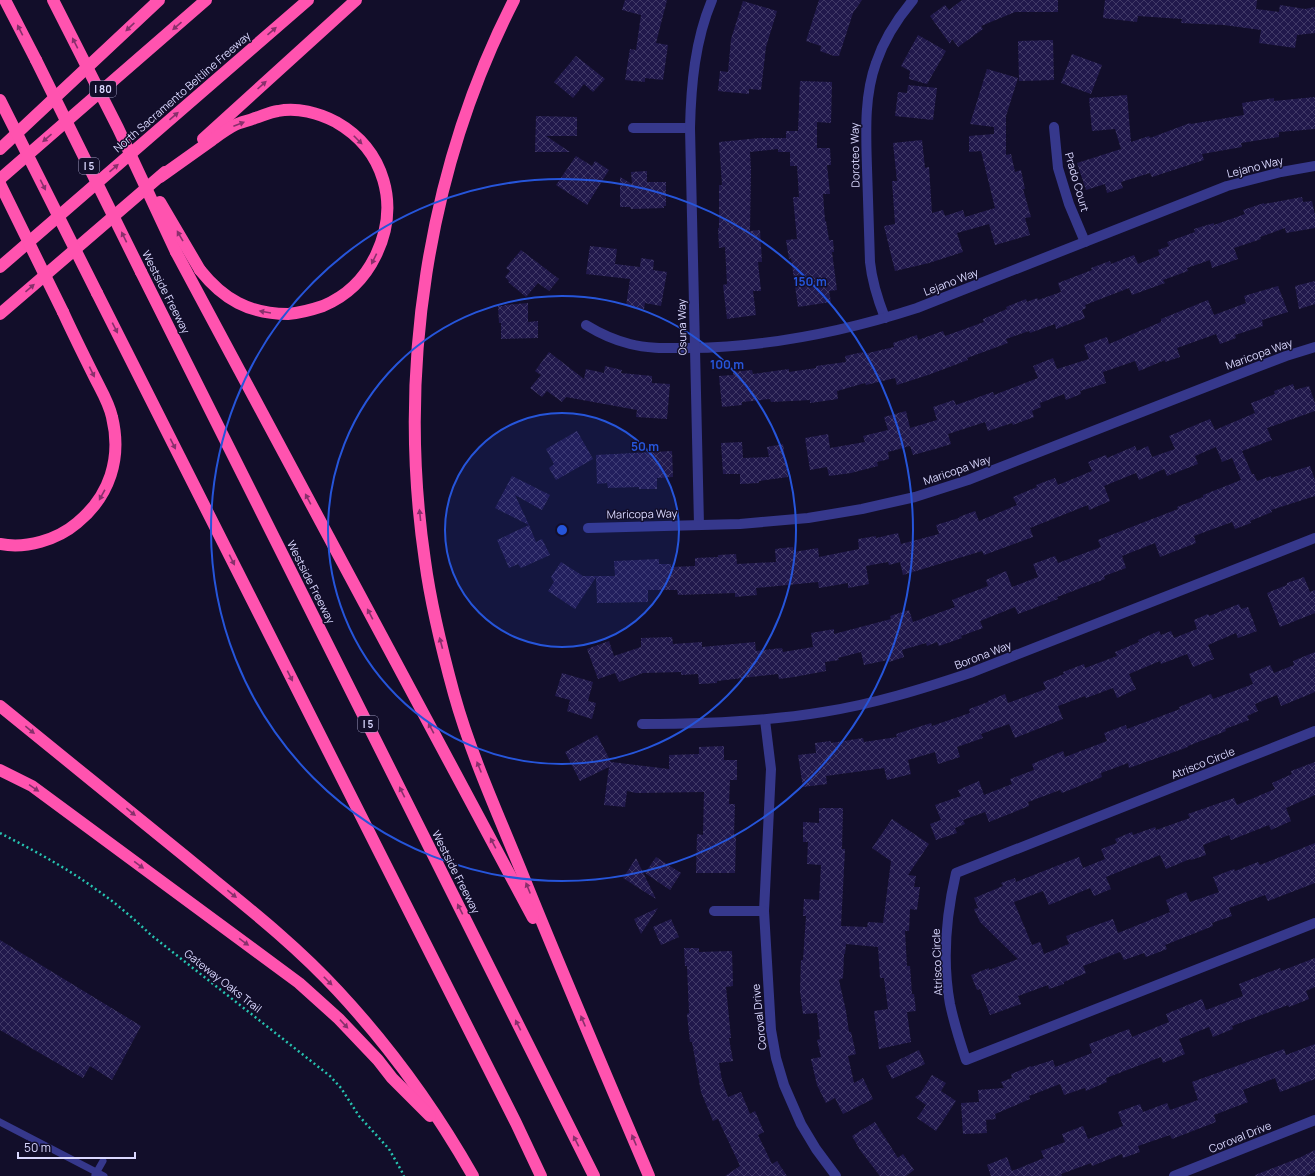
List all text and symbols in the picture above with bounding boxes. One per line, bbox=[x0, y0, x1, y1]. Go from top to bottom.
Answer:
one-way arrow bbox=[172, 21, 182, 30]
one-way arrow bbox=[125, 22, 135, 31]
one-way arrow bbox=[17, 24, 24, 36]
one-way arrow bbox=[267, 27, 278, 36]
street label: North Sacramento Beltline Freeway bbox=[110, 28, 254, 155]
one-way arrow bbox=[72, 37, 78, 49]
road number: I 80 bbox=[90, 81, 116, 97]
one-way arrow bbox=[257, 81, 267, 90]
one-way arrow bbox=[169, 112, 179, 121]
one-way arrow bbox=[233, 120, 245, 126]
street label: Doroteo Way bbox=[846, 122, 863, 188]
one-way arrow bbox=[42, 134, 52, 143]
one-way arrow bbox=[354, 135, 363, 145]
street label: Prado Court bbox=[1062, 150, 1093, 213]
street label: Lejano Way bbox=[1225, 152, 1285, 181]
road number: I 5 bbox=[79, 158, 99, 174]
one-way arrow bbox=[109, 164, 119, 173]
one-way arrow bbox=[40, 179, 46, 191]
one-way arrow bbox=[177, 230, 184, 242]
one-way arrow bbox=[121, 231, 127, 243]
street label: Westside Freeway bbox=[139, 248, 194, 336]
one-way arrow bbox=[371, 253, 377, 265]
street label: Lejano Way bbox=[921, 264, 981, 299]
text: 150 m bbox=[793, 273, 827, 290]
one-way arrow bbox=[24, 284, 35, 293]
street label: Osuna Way bbox=[674, 298, 689, 355]
one-way arrow bbox=[259, 309, 271, 315]
one-way arrow bbox=[111, 322, 118, 334]
street label: Maricopa Way bbox=[1223, 334, 1295, 373]
text: 100 m bbox=[710, 356, 744, 373]
one-way arrow bbox=[89, 366, 95, 378]
one-way arrow bbox=[170, 438, 176, 450]
text: 50 m bbox=[631, 438, 659, 455]
street label: Maricopa Way bbox=[921, 451, 993, 488]
one-way arrow bbox=[99, 489, 105, 501]
one-way arrow bbox=[305, 493, 312, 505]
street label: Maricopa Way bbox=[607, 505, 678, 522]
one-way arrow bbox=[416, 509, 423, 521]
centre of rings bbox=[555, 523, 569, 537]
street label: Westside Freeway bbox=[284, 538, 339, 626]
one-way arrow bbox=[228, 554, 235, 566]
one-way arrow bbox=[367, 608, 373, 619]
one-way arrow bbox=[438, 637, 444, 649]
street label: Borona Way bbox=[952, 637, 1014, 672]
one-way arrow bbox=[287, 670, 293, 682]
road number: I 5 bbox=[358, 716, 378, 732]
one-way arrow bbox=[428, 722, 435, 734]
one-way arrow bbox=[25, 726, 36, 735]
street label: Atrisco Circle bbox=[1169, 743, 1237, 782]
one-way arrow bbox=[476, 761, 482, 773]
one-way arrow bbox=[29, 784, 39, 792]
one-way arrow bbox=[399, 787, 405, 798]
one-way arrow bbox=[126, 808, 137, 817]
street label: Westside Freeway bbox=[429, 828, 484, 916]
one-way arrow bbox=[489, 837, 496, 849]
one-way arrow bbox=[134, 861, 144, 869]
one-way arrow bbox=[525, 882, 531, 893]
one-way arrow bbox=[227, 890, 237, 899]
one-way arrow bbox=[457, 903, 463, 914]
street label: Atrisco Circle bbox=[928, 928, 945, 996]
one-way arrow bbox=[238, 938, 249, 946]
street label: Gateway Oaks Trail bbox=[181, 946, 265, 1016]
one-way arrow bbox=[323, 976, 333, 986]
street label: Coroval Drive bbox=[748, 983, 769, 1051]
one-way arrow bbox=[580, 1015, 586, 1026]
one-way arrow bbox=[339, 1019, 349, 1029]
one-way arrow bbox=[515, 1019, 521, 1031]
street label: Coroval Drive bbox=[1206, 1117, 1274, 1156]
scale bar bbox=[18, 1134, 135, 1160]
one-way arrow bbox=[573, 1135, 579, 1147]
one-way arrow bbox=[631, 1135, 637, 1146]
text: 50 m bbox=[24, 1139, 51, 1156]

